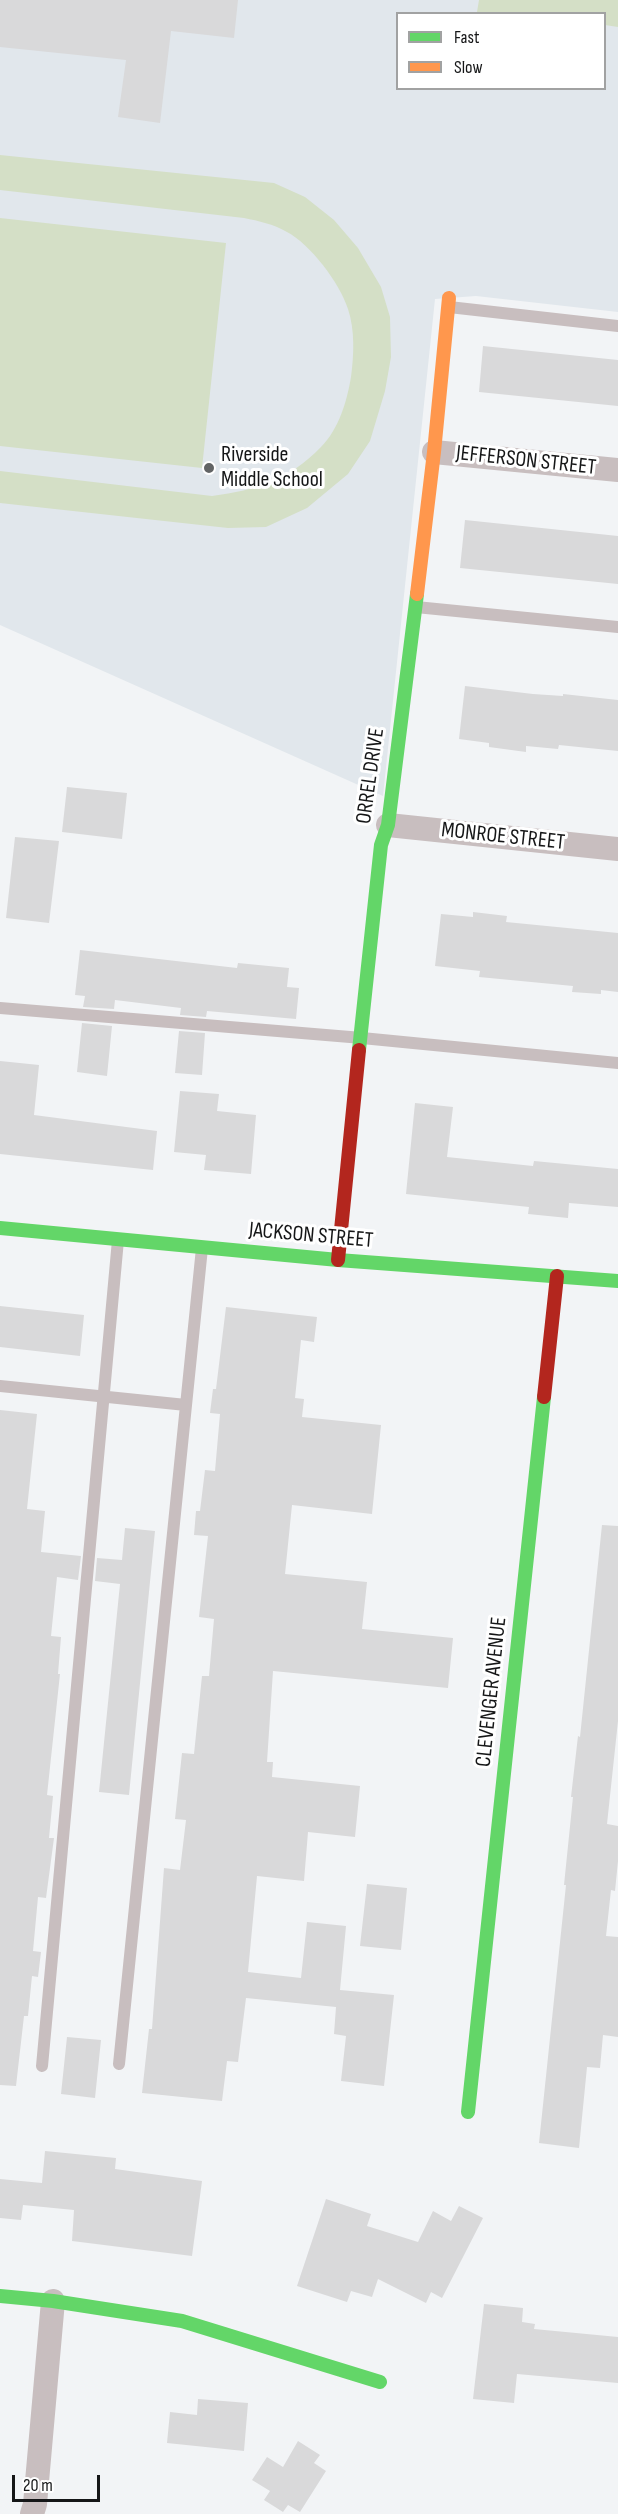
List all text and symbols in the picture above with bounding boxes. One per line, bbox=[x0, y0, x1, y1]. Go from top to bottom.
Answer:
legend bbox=[396, 12, 606, 90]
text: Fast bbox=[454, 27, 479, 48]
text: Slow bbox=[454, 57, 483, 78]
street label: JEFFERSON STREET bbox=[455, 441, 597, 481]
place label: Riverside Middle School bbox=[221, 442, 323, 494]
marker: Riverside Middle School bbox=[202, 461, 216, 475]
street label: ORREL DRIVE bbox=[351, 726, 391, 826]
street label: MONROE STREET bbox=[440, 817, 566, 857]
street label: JACKSON STREET bbox=[248, 1217, 374, 1255]
street label: CLEVENGER AVENUE bbox=[471, 1616, 513, 1768]
scale bar bbox=[15, 2463, 104, 2501]
text: 20 m bbox=[23, 2475, 53, 2496]

